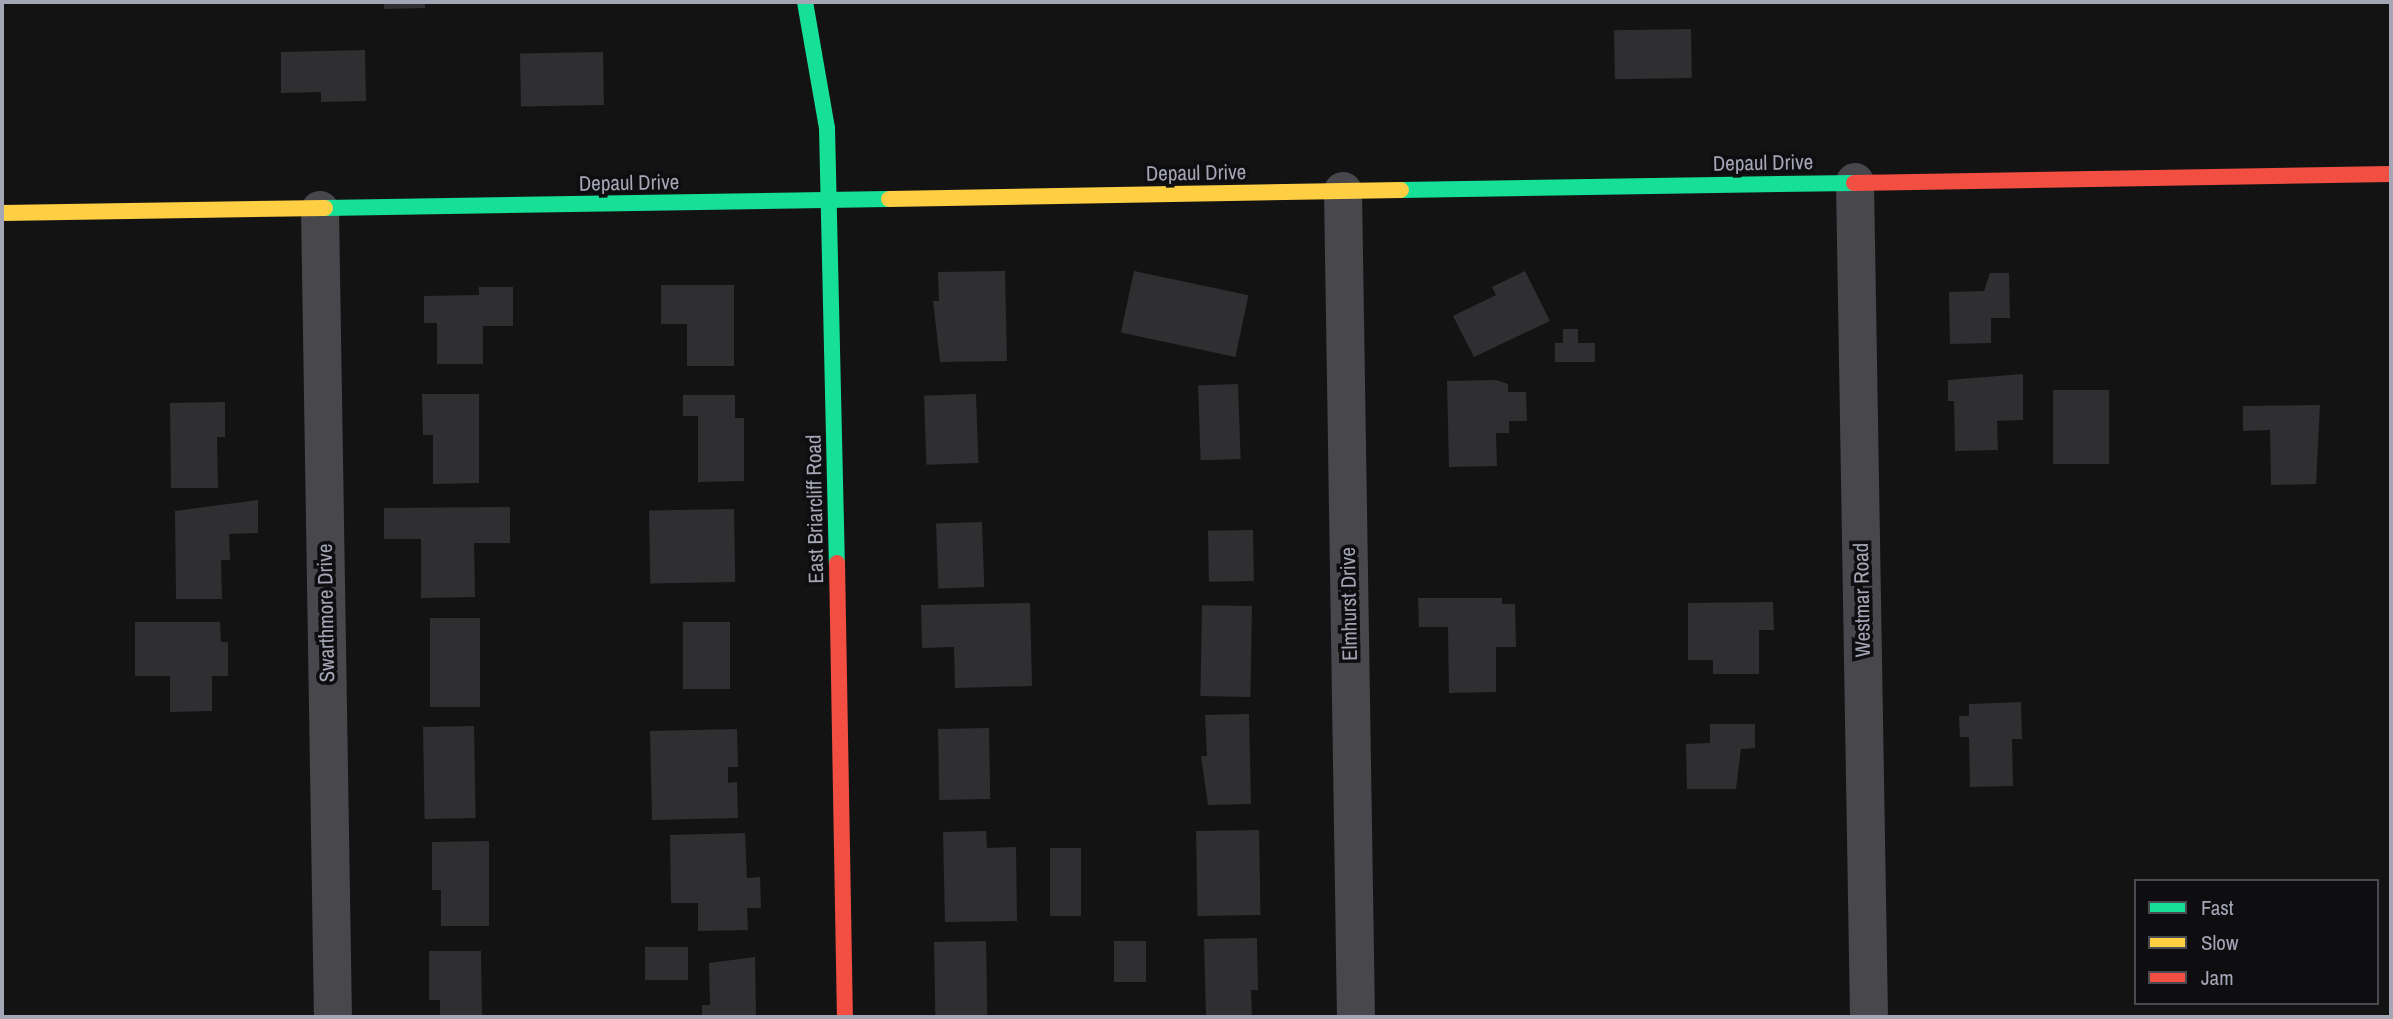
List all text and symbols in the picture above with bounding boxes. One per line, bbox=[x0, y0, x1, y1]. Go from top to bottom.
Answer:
street label: Depaul Drive bbox=[1713, 150, 1813, 176]
street label: Depaul Drive bbox=[1146, 160, 1246, 186]
street label: Depaul Drive bbox=[579, 170, 679, 196]
street label: East Briarcliff Road bbox=[801, 434, 829, 584]
street label: Swarthmore Drive bbox=[312, 543, 340, 683]
street label: Westmar Road bbox=[1848, 543, 1876, 657]
street label: Elmhurst Drive bbox=[1335, 547, 1363, 661]
legend bbox=[2134, 879, 2379, 1005]
text: Fast bbox=[2201, 893, 2234, 922]
text: Slow bbox=[2201, 928, 2238, 957]
text: Jam bbox=[2201, 963, 2234, 992]

